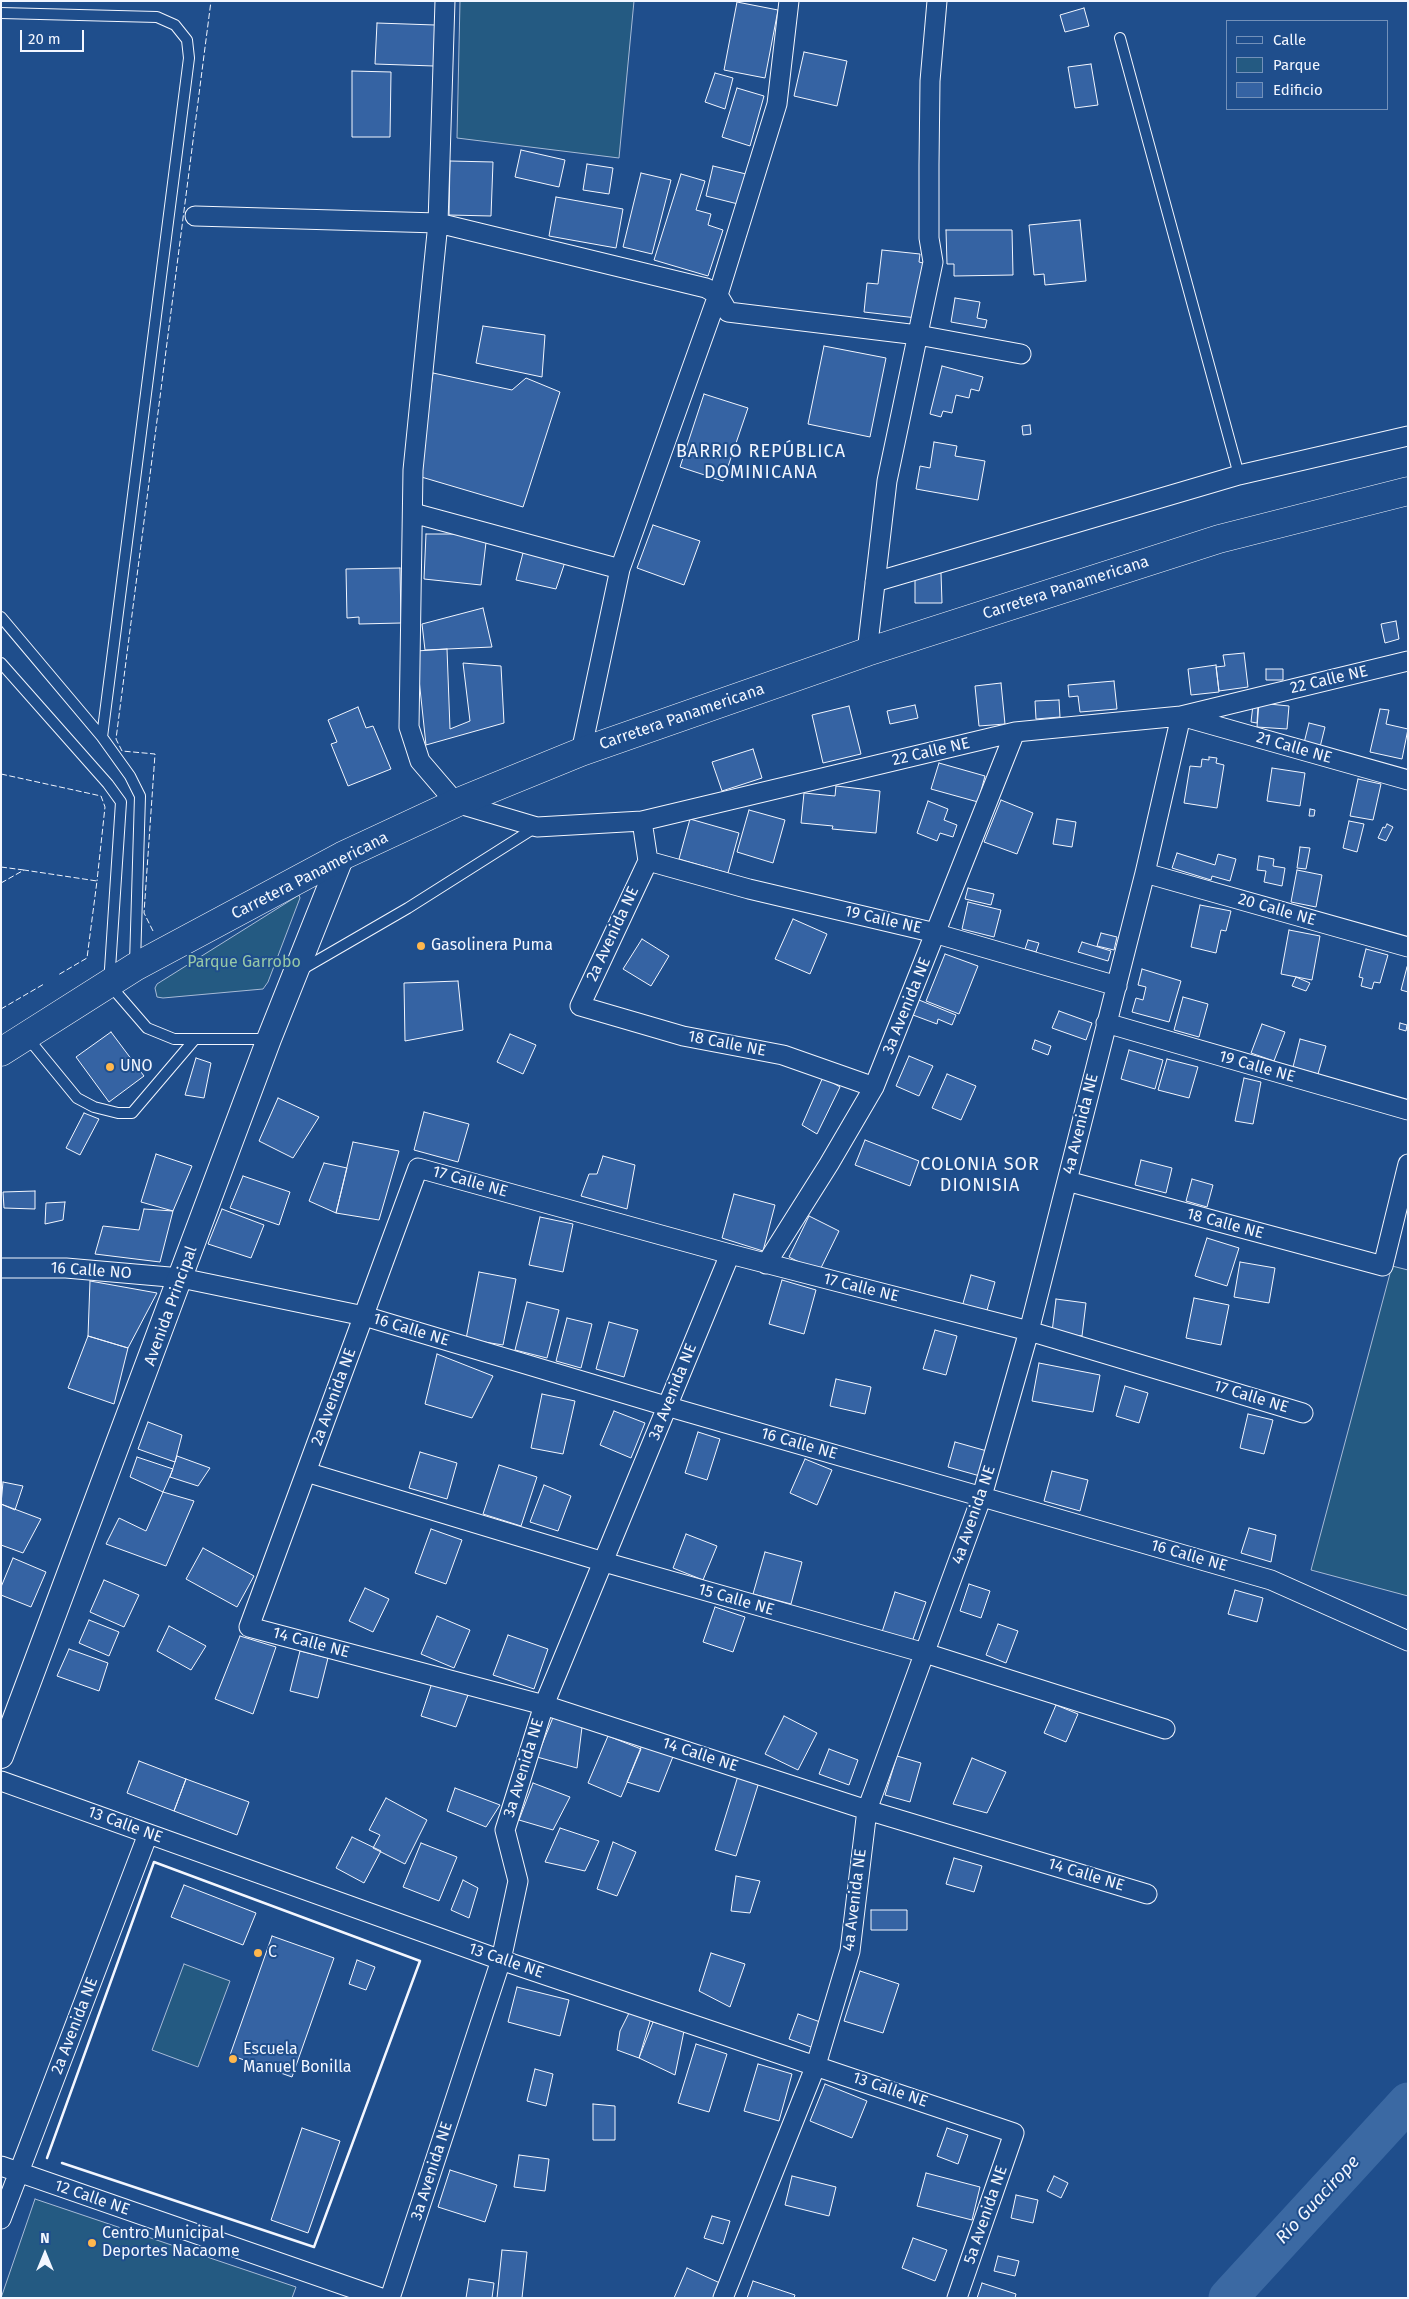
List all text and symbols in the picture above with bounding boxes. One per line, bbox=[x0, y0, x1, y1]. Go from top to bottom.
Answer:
scale bar bbox=[22, 20, 86, 52]
legend bbox=[1226, 20, 1389, 110]
text: 20 m bbox=[28, 30, 61, 48]
text: Calle bbox=[1273, 31, 1306, 49]
text: Parque bbox=[1273, 56, 1320, 74]
text: Edificio bbox=[1273, 81, 1323, 99]
district label: BARRIO REPÚBLICA DOMINICANA bbox=[674, 441, 848, 484]
street label: Carretera Panamericana bbox=[981, 552, 1151, 624]
street label: 22 Calle NE bbox=[1288, 662, 1370, 698]
street label: Carretera Panamericana bbox=[597, 680, 767, 754]
street label: 21 Calle NE bbox=[1254, 728, 1334, 768]
street label: 22 Calle NE bbox=[890, 734, 972, 770]
street label: Carretera Panamericana bbox=[228, 828, 392, 924]
street label: 2a Avenida NE bbox=[583, 884, 643, 984]
street label: 20 Calle NE bbox=[1236, 890, 1318, 930]
street label: 19 Calle NE bbox=[843, 902, 923, 938]
place label: Gasolinera Puma bbox=[431, 936, 553, 956]
marker: Gasolinera Puma bbox=[415, 940, 427, 952]
park label: Parque Garrobo bbox=[187, 953, 301, 973]
street label: 3a Avenida NE bbox=[879, 955, 935, 1057]
street label: 18 Calle NE bbox=[686, 1027, 768, 1061]
street label: 19 Calle NE bbox=[1217, 1047, 1297, 1087]
place label: UNO bbox=[120, 1057, 153, 1077]
marker: UNO bbox=[104, 1061, 116, 1073]
street label: 4a Avenida NE bbox=[1059, 1072, 1103, 1176]
district label: COLONIA SOR DIONISIA bbox=[919, 1154, 1041, 1196]
street label: 17 Calle NE bbox=[430, 1162, 510, 1202]
street label: 18 Calle NE bbox=[1184, 1204, 1266, 1244]
street label: Avenida Principal bbox=[140, 1244, 202, 1368]
street label: 16 Calle NO bbox=[50, 1259, 132, 1283]
street label: 17 Calle NE bbox=[821, 1269, 901, 1307]
street label: 16 Calle NE bbox=[371, 1309, 451, 1351]
street label: 3a Avenida NE bbox=[645, 1341, 701, 1443]
street label: 2a Avenida NE bbox=[307, 1346, 361, 1448]
street label: 17 Calle NE bbox=[1211, 1377, 1291, 1417]
street label: 16 Calle NE bbox=[758, 1424, 840, 1464]
street label: 4a Avenida NE bbox=[948, 1463, 1000, 1567]
street label: 16 Calle NE bbox=[1148, 1536, 1230, 1576]
street label: 15 Calle NE bbox=[696, 1580, 776, 1620]
street label: 14 Calle NE bbox=[270, 1624, 352, 1662]
street label: 3a Avenida NE bbox=[500, 1716, 548, 1820]
street label: 14 Calle NE bbox=[660, 1734, 740, 1776]
street label: 13 Calle NE bbox=[85, 1803, 165, 1847]
street label: 4a Avenida NE bbox=[839, 1848, 871, 1952]
street label: 14 Calle NE bbox=[1046, 1854, 1126, 1896]
street label: 13 Calle NE bbox=[466, 1939, 546, 1983]
place label: C bbox=[268, 1943, 277, 1963]
marker: C bbox=[252, 1947, 264, 1959]
street label: 2a Avenida NE bbox=[48, 1975, 102, 2077]
place label: Escuela Manuel Bonilla bbox=[243, 2040, 351, 2078]
marker: Escuela Manuel Bonilla bbox=[227, 2053, 239, 2065]
street label: 13 Calle NE bbox=[850, 2068, 930, 2112]
street label: 3a Avenida NE bbox=[407, 2119, 457, 2223]
water label: Río Guacirope bbox=[1272, 2151, 1364, 2249]
street label: 5a Avenida NE bbox=[960, 2163, 1012, 2267]
street label: 12 Calle NE bbox=[52, 2176, 132, 2220]
place label: Centro Municipal Deportes Nacaome bbox=[102, 2224, 240, 2262]
north arrow bbox=[20, 2229, 70, 2279]
text: N bbox=[40, 2230, 50, 2247]
marker: Centro Municipal Deportes Nacaome bbox=[86, 2237, 98, 2249]

